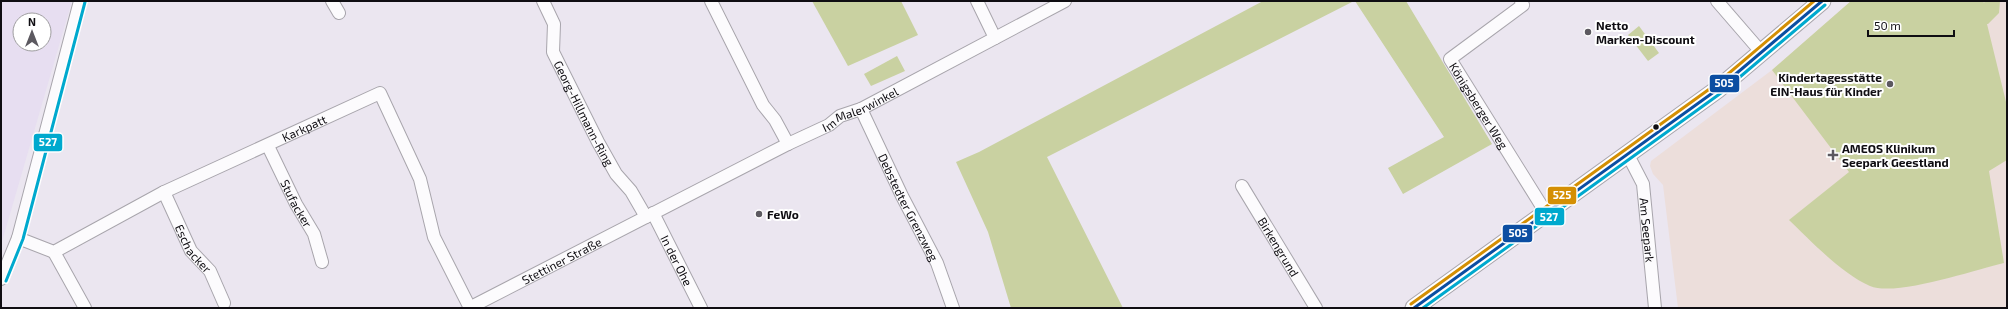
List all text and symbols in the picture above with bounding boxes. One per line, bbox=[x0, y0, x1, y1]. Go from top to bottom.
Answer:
north arrow bbox=[12, 12, 52, 52]
scale bar bbox=[1868, 12, 1954, 38]
text: N bbox=[28, 15, 36, 28]
place label: Netto Marken-Discount bbox=[1596, 18, 1695, 46]
text: 50 m bbox=[1874, 18, 1901, 32]
marker: Netto Marken-Discount bbox=[1583, 27, 1593, 37]
street label: Georg-Hillmann-Ring bbox=[551, 58, 617, 168]
street label: Königsberger Weg bbox=[1447, 60, 1511, 151]
place label: Kindertagesstätte EIN-Haus für Kinder bbox=[1770, 70, 1882, 98]
line badge: 505 bbox=[1709, 74, 1740, 93]
text: 505 bbox=[1714, 76, 1734, 89]
marker: Kindertagesstätte EIN-Haus für Kinder bbox=[1885, 79, 1895, 89]
street label: Im Malerwinkel bbox=[820, 84, 901, 134]
street label: Karkpatt bbox=[280, 111, 329, 144]
unlabelled marker bbox=[1651, 122, 1661, 132]
line badge: 527 bbox=[33, 133, 63, 152]
text: 527 bbox=[39, 135, 57, 148]
place label: AMEOS Klinikum Seepark Geestland bbox=[1842, 141, 1949, 169]
marker: AMEOS Klinikum Seepark Geestland bbox=[1827, 149, 1839, 161]
street label: Debstedter Grenzweg bbox=[876, 151, 942, 263]
street label: Stufacker bbox=[278, 177, 315, 230]
line badge: 525 bbox=[1547, 186, 1577, 205]
text: 525 bbox=[1553, 188, 1571, 201]
street label: Am Seepark bbox=[1637, 197, 1658, 263]
place label: FeWo bbox=[767, 207, 799, 221]
line badge: 527 bbox=[1534, 207, 1565, 226]
marker: FeWo bbox=[754, 209, 764, 219]
text: 527 bbox=[1540, 210, 1558, 223]
street label: Birkengrund bbox=[1255, 214, 1302, 279]
street label: Eschacker bbox=[173, 222, 215, 275]
line badge: 505 bbox=[1502, 224, 1533, 243]
text: 505 bbox=[1508, 226, 1528, 239]
street label: In der Ohe bbox=[658, 233, 696, 288]
street label: Stettiner Straße bbox=[519, 234, 604, 287]

